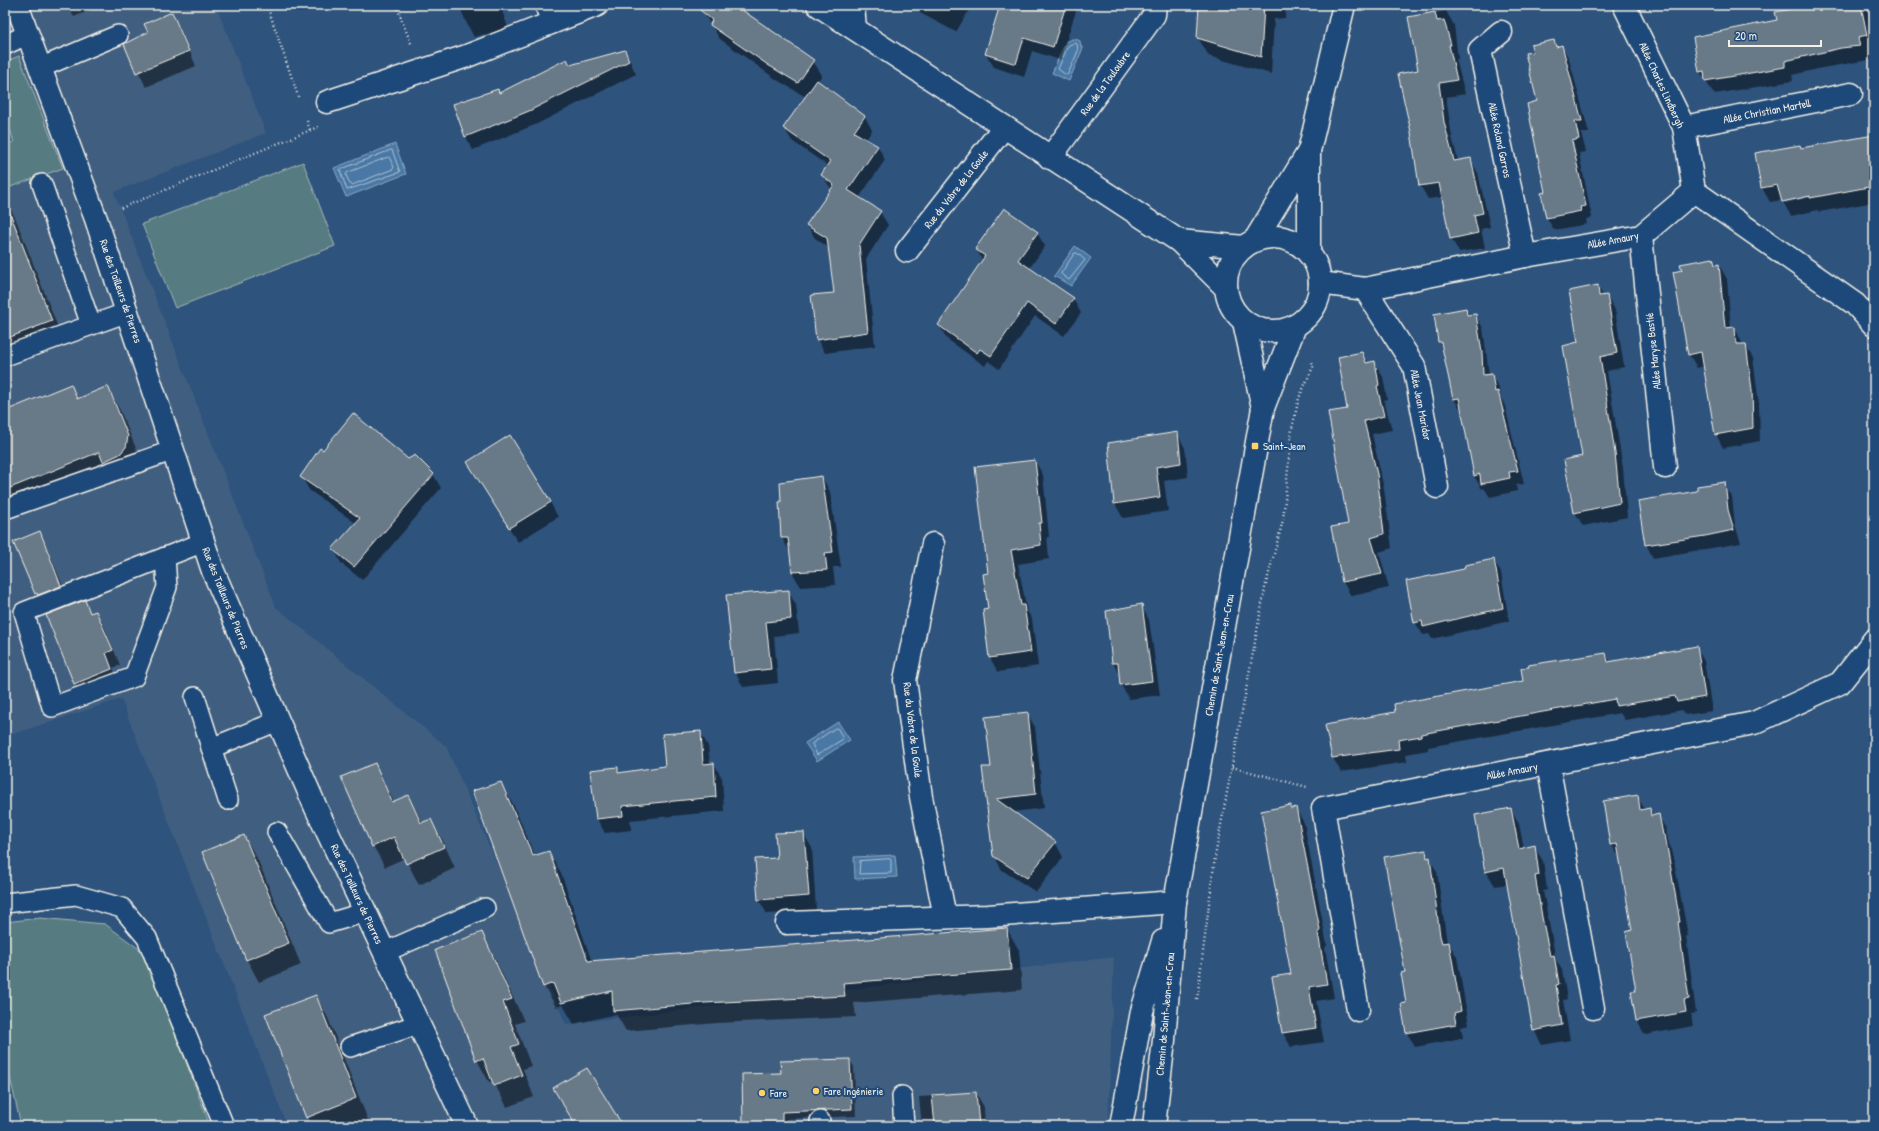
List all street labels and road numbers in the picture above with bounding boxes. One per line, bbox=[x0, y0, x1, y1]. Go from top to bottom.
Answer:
street label: Allée Charles Lindbergh bbox=[1636, 40, 1688, 131]
street label: Rue de la Touloubre bbox=[1077, 48, 1133, 118]
street label: Allée Christian Martell bbox=[1722, 96, 1812, 126]
street label: Allée Roland Garros bbox=[1485, 101, 1515, 179]
street label: Rue du Vabre de la Goule bbox=[921, 146, 991, 231]
street label: Allée Amaury bbox=[1586, 228, 1640, 252]
street label: Rue des Tailleurs de Pierres bbox=[97, 237, 145, 345]
street label: Allée Maryse Bastié bbox=[1642, 311, 1664, 390]
street label: Allée Jean Maridor bbox=[1407, 368, 1435, 443]
street label: Rue des Tailleurs de Pierres bbox=[199, 545, 253, 651]
street label: Chemin de Saint-Jean-en-Crau bbox=[1201, 592, 1237, 717]
street label: Rue du Vabre de la Goule bbox=[900, 681, 926, 779]
street label: Allée Amaury bbox=[1485, 759, 1539, 783]
street label: Rue des Tailleurs de Pierres bbox=[328, 842, 386, 946]
street label: Chemin de Saint-Jean-en-Crau bbox=[1153, 951, 1177, 1076]

